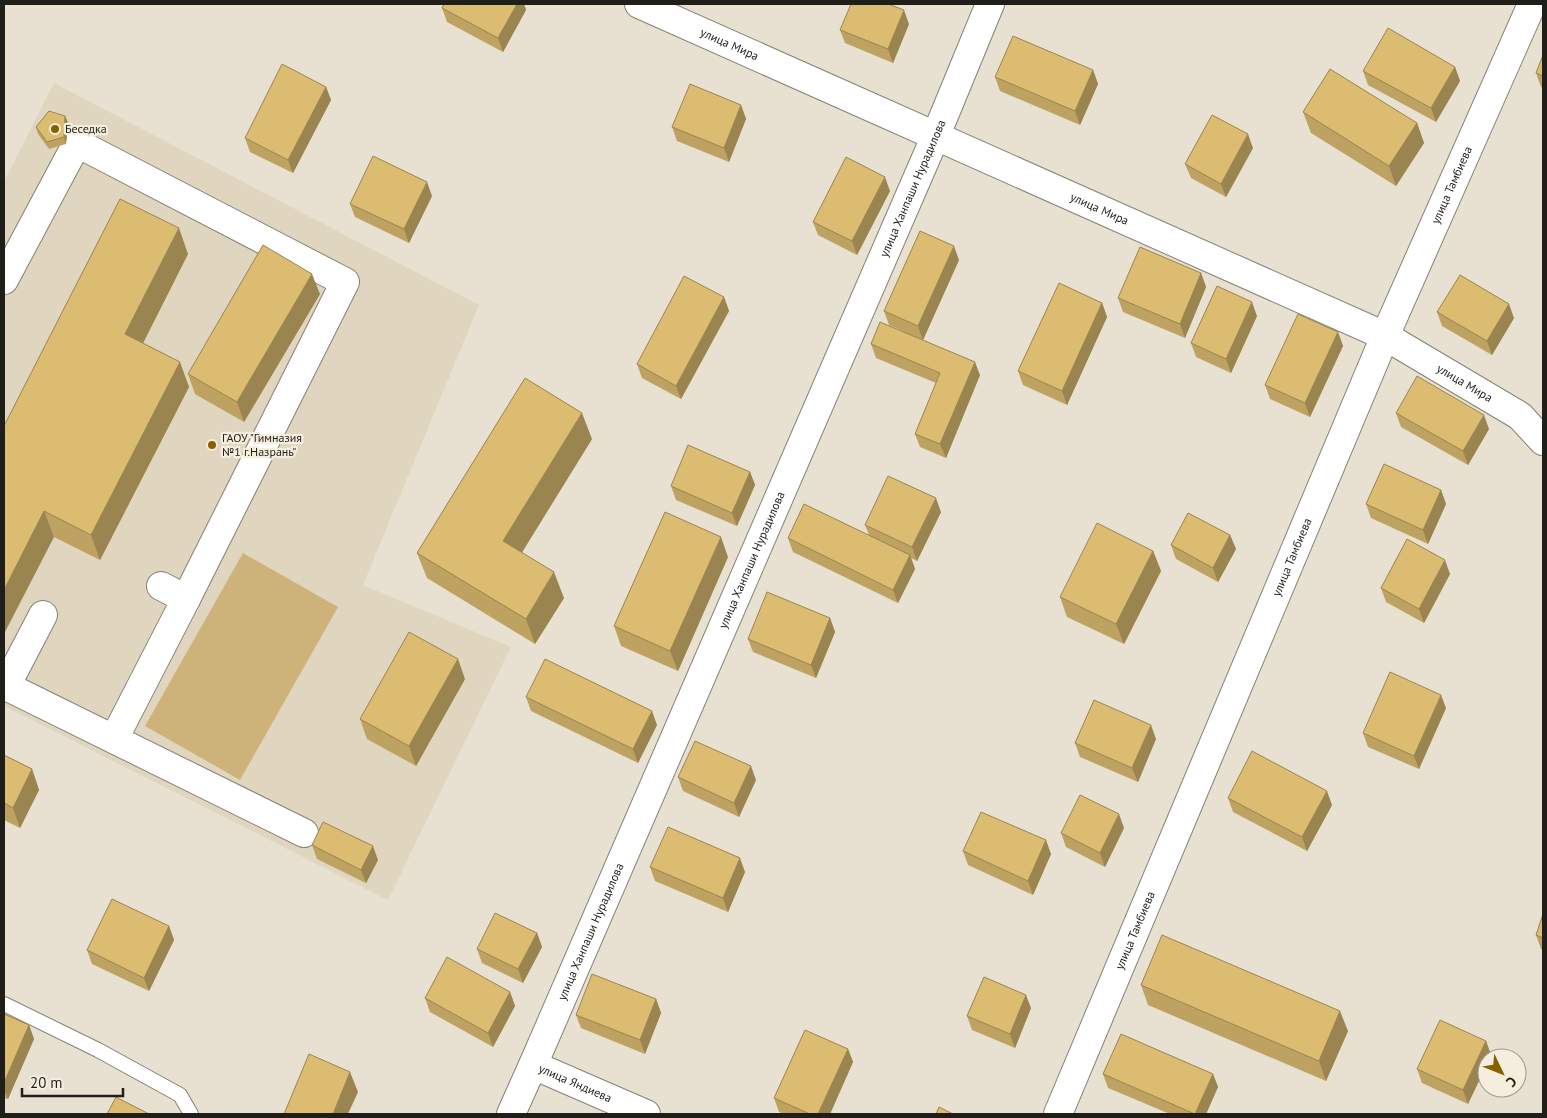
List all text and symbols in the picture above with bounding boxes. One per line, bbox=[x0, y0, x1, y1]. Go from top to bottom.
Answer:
street label: улица Мира bbox=[698, 24, 761, 63]
street label: улица Ханпаши Нурадилова bbox=[876, 117, 948, 259]
place label: Беседка bbox=[65, 121, 107, 136]
marker: Беседка bbox=[49, 123, 61, 135]
street label: улица Тамбиева bbox=[1428, 144, 1475, 226]
street label: улица Мира bbox=[1068, 189, 1131, 228]
street label: улица Мира bbox=[1434, 360, 1495, 405]
place label: ГАОУ "Гимназия №1 г.Назрань" bbox=[222, 430, 302, 459]
marker: ГАОУ "Гимназия №1 г.Назрань" bbox=[206, 439, 218, 451]
street label: улица Ханпаши Нурадилова bbox=[715, 489, 788, 631]
street label: улица Тамбиева bbox=[1268, 516, 1315, 598]
street label: улица Ханпаши Нурадилова bbox=[554, 861, 627, 1002]
street label: улица Тамбиева bbox=[1112, 889, 1158, 972]
north arrow bbox=[1477, 1048, 1527, 1098]
street label: улица Яндиева bbox=[537, 1060, 614, 1105]
scale bar bbox=[22, 1066, 124, 1098]
text: 20 m bbox=[30, 1073, 63, 1092]
text: С bbox=[1502, 1073, 1521, 1091]

